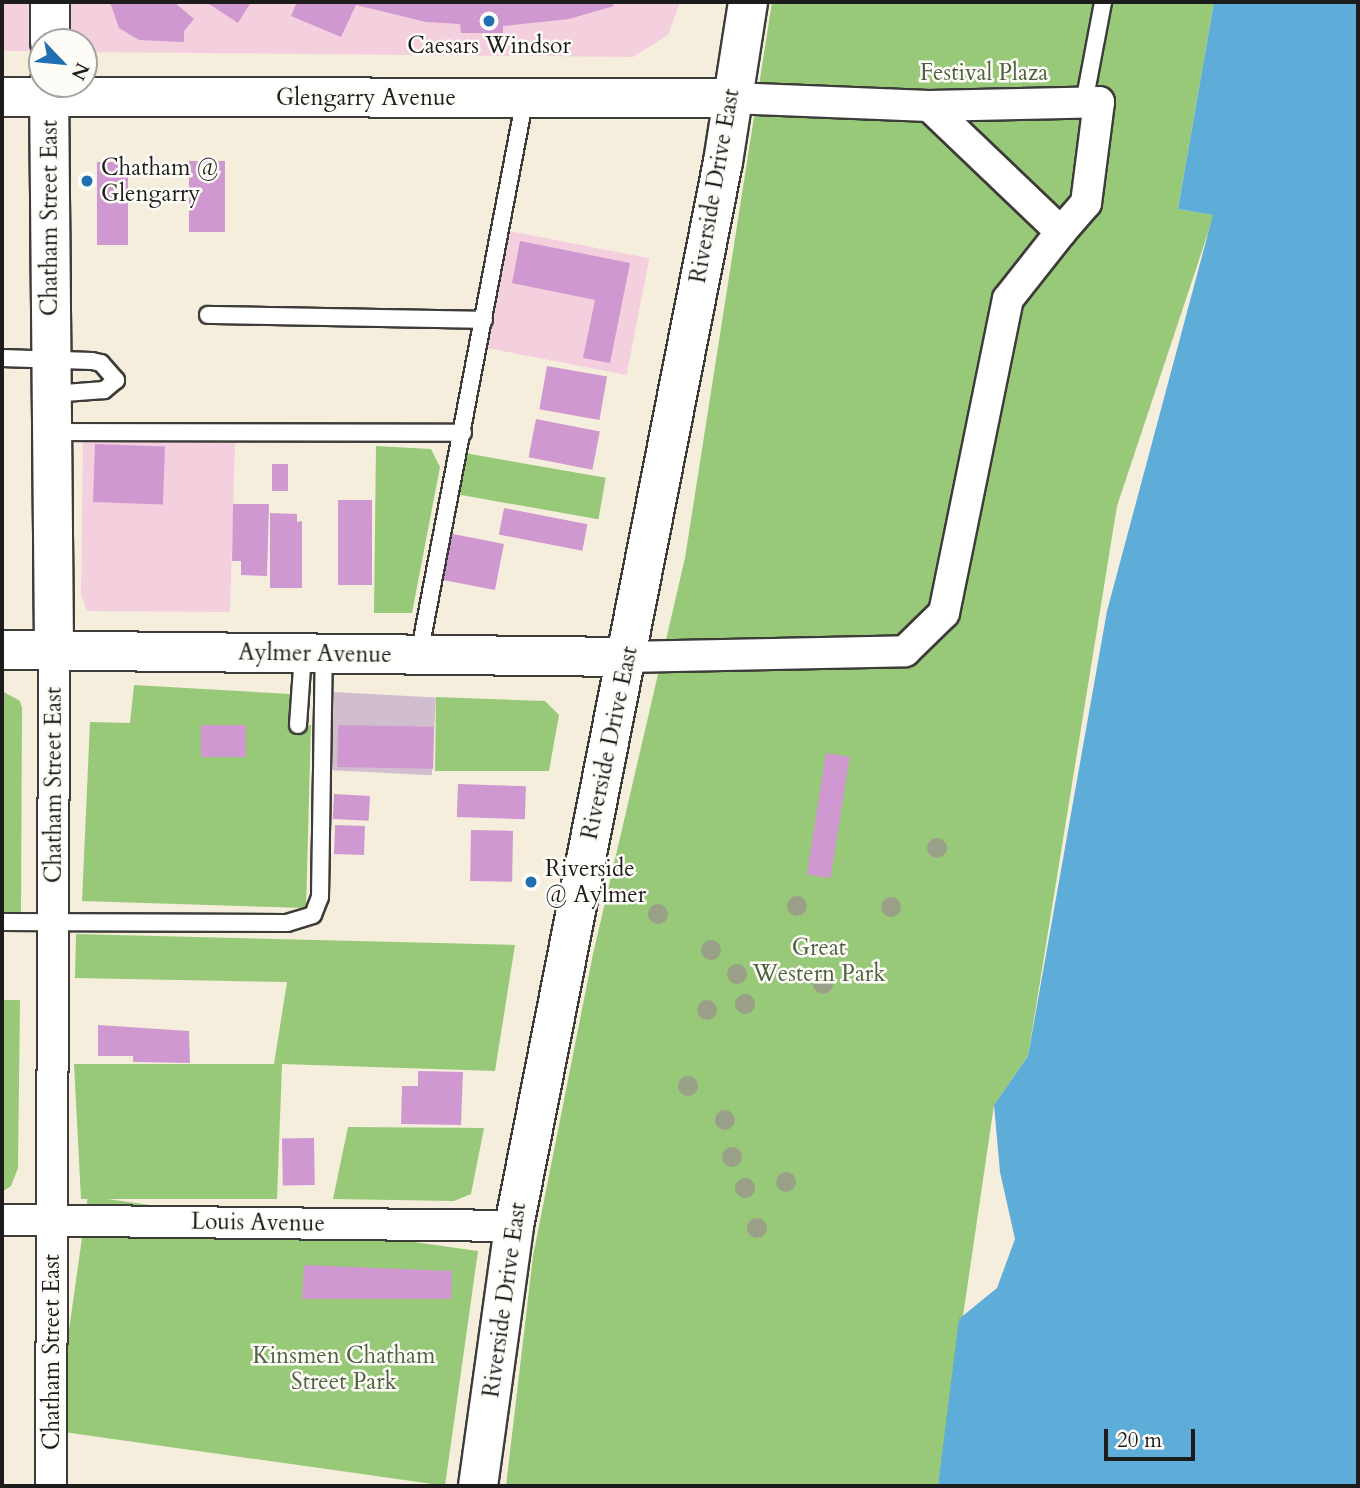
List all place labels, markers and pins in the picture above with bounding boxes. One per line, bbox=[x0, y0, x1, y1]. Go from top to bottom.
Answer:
marker: Caesars Windsor bbox=[481, 13, 497, 29]
place label: Caesars Windsor bbox=[407, 32, 571, 60]
place label: Chatham @ Glengarry bbox=[101, 154, 219, 208]
marker: Chatham @ Glengarry bbox=[79, 173, 95, 189]
place label: Riverside @ Aylmer bbox=[545, 855, 646, 909]
marker: Riverside @ Aylmer bbox=[523, 874, 539, 890]

